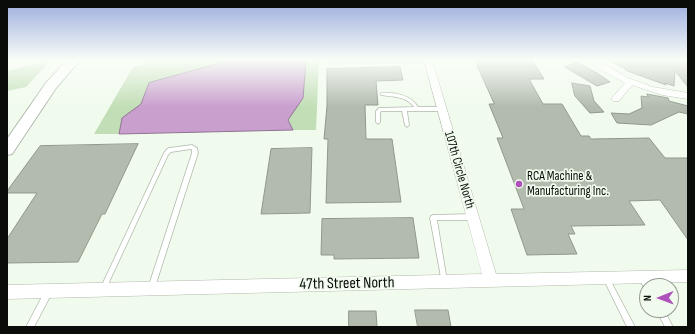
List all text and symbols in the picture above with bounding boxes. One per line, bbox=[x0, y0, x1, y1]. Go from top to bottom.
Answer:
street label: 107th Circle North bbox=[440, 129, 478, 211]
place label: RCA Machine & Manufacturing Inc. bbox=[527, 169, 609, 200]
marker: RCA Machine & Manufacturing Inc. bbox=[514, 179, 524, 189]
street label: 47th Street North bbox=[299, 274, 395, 294]
north arrow bbox=[639, 278, 679, 318]
text: N bbox=[641, 295, 654, 301]

